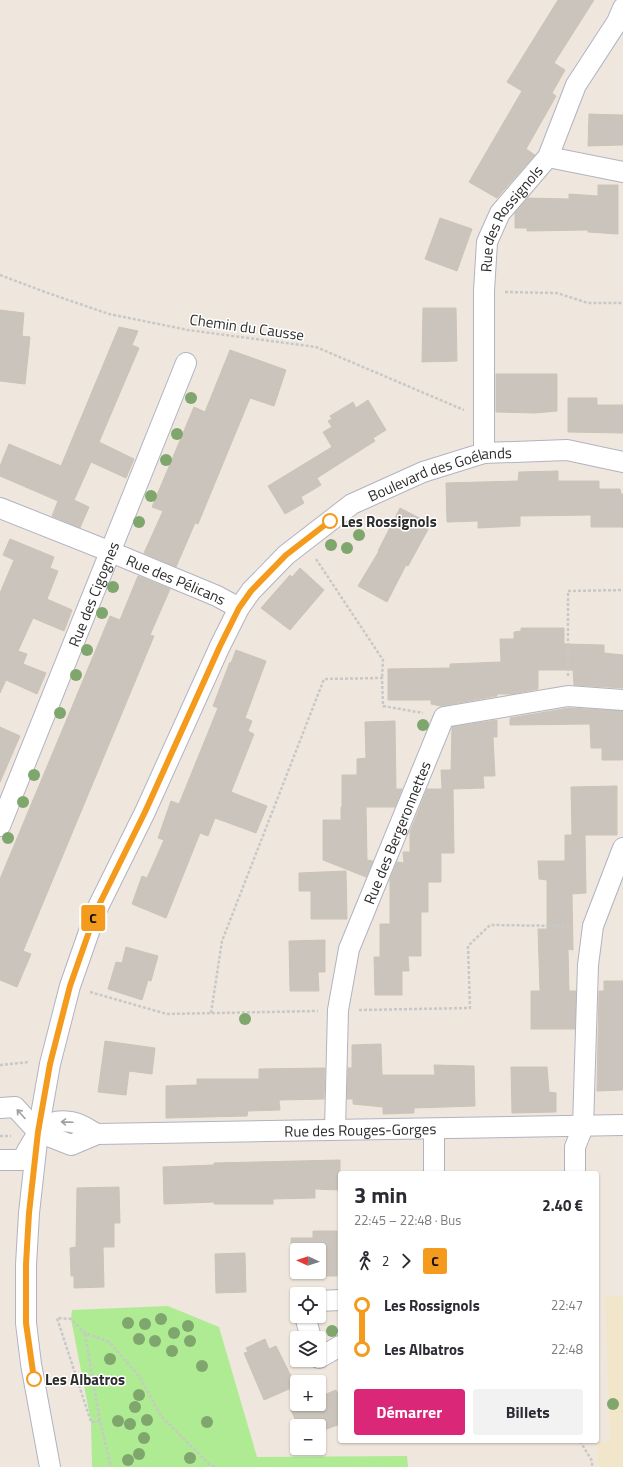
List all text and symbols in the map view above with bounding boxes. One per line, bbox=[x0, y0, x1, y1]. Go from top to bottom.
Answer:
street label: Rue des Rossignols bbox=[474, 160, 548, 273]
street label: Chemin du Causse bbox=[188, 308, 306, 346]
street label: Boulevard des Goélands bbox=[364, 440, 512, 507]
place label: Les Rossignols bbox=[341, 510, 437, 533]
marker: Les Rossignols bbox=[322, 513, 338, 529]
street label: Rue des Cigognes bbox=[62, 538, 125, 650]
street label: Rue des Pélicans bbox=[123, 548, 230, 610]
street label: Rue des Bergeronnettes bbox=[357, 757, 436, 907]
line badge: C bbox=[80, 905, 106, 931]
text: C bbox=[89, 907, 97, 928]
one-way arrow bbox=[17, 1109, 26, 1119]
street label: Rue des Rouges-Gorges bbox=[284, 1117, 437, 1142]
one-way arrow bbox=[61, 1118, 74, 1126]
text: 3 min bbox=[354, 1178, 407, 1212]
text: 2.40 € bbox=[542, 1194, 583, 1217]
text: 22:45 – 22:48 · Bus bbox=[354, 1210, 461, 1230]
north arrow bbox=[290, 1243, 326, 1279]
map controls bbox=[290, 1243, 326, 1455]
icon: walk bbox=[354, 1250, 376, 1272]
icon: forward bbox=[395, 1250, 417, 1272]
text: C bbox=[431, 1250, 439, 1271]
text: 2 bbox=[382, 1251, 389, 1271]
button: locate bbox=[290, 1287, 326, 1323]
text: Les Rossignols bbox=[384, 1294, 480, 1317]
text: 22:47 bbox=[551, 1295, 583, 1315]
button: layers bbox=[290, 1331, 326, 1367]
text: Les Albatros bbox=[384, 1338, 464, 1361]
text: 22:48 bbox=[551, 1339, 583, 1359]
place label: Les Albatros bbox=[45, 1368, 125, 1391]
marker: Les Albatros bbox=[26, 1371, 42, 1387]
button: + bbox=[290, 1375, 326, 1411]
button: Démarrer bbox=[354, 1389, 465, 1435]
button: Billets bbox=[473, 1389, 583, 1435]
button: − bbox=[290, 1419, 326, 1455]

